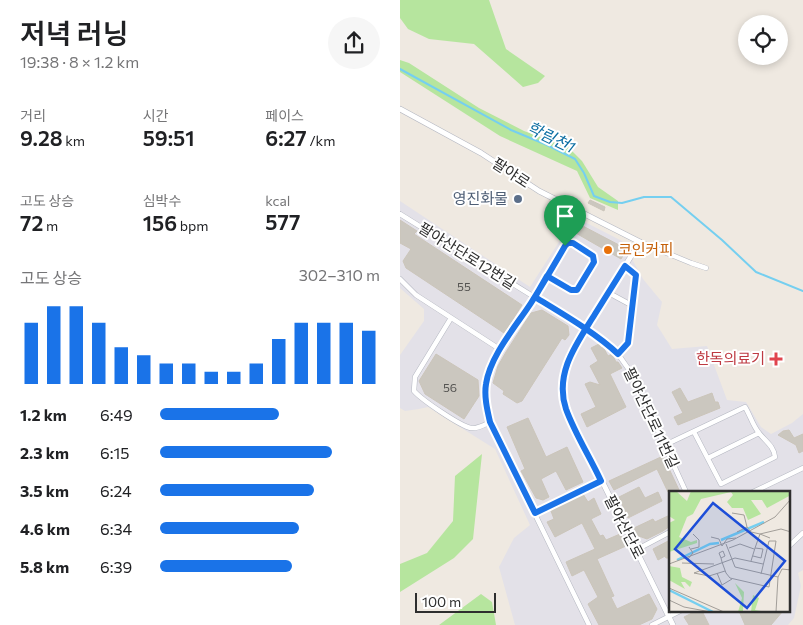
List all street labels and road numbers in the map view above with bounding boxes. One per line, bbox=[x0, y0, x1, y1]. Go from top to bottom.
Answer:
street label: 팔야로 bbox=[489, 153, 534, 191]
street label: 팔야산단로12번길 bbox=[416, 218, 520, 292]
street label: 팔야산단로11번길 bbox=[621, 364, 683, 471]
street label: 팔야산단로 bbox=[601, 492, 649, 561]

